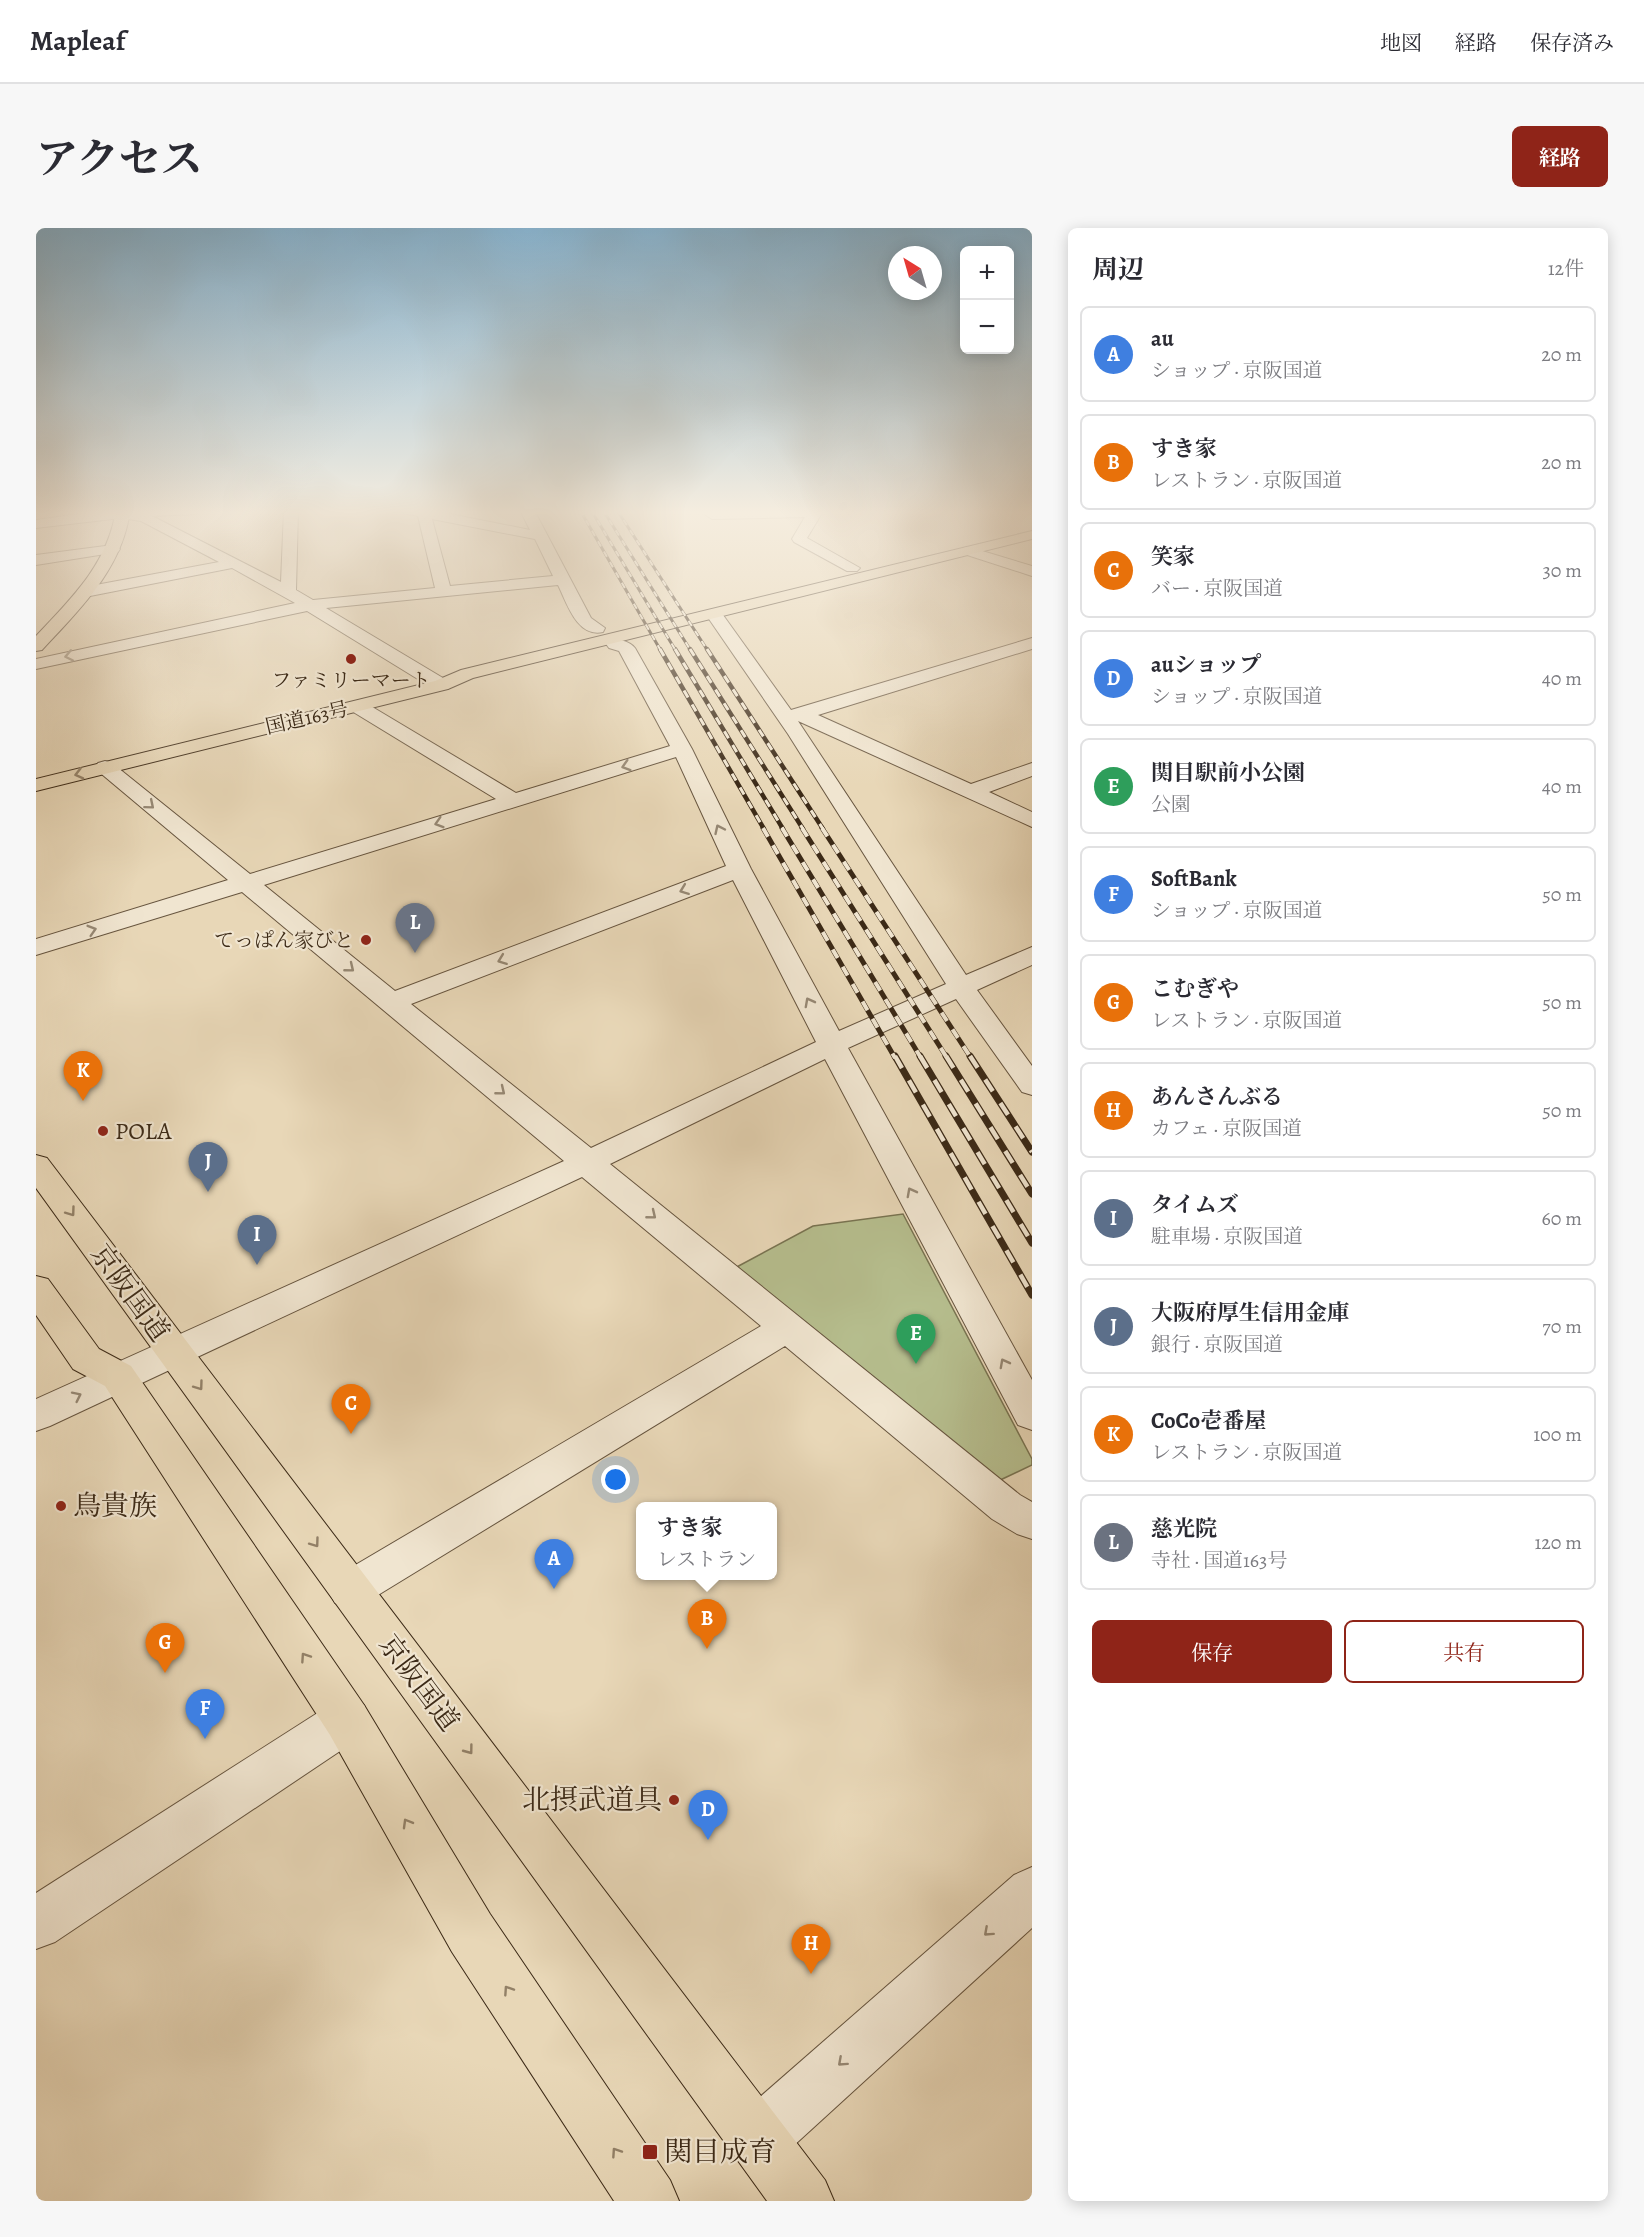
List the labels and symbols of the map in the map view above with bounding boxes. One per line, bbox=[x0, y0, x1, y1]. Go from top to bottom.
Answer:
north arrow bbox=[888, 246, 942, 300]
one-way arrow bbox=[65, 649, 75, 662]
marker: ファミリーマート bbox=[344, 652, 358, 666]
place label: ファミリーマート bbox=[271, 667, 431, 694]
street label: 国道163号 bbox=[263, 695, 351, 741]
one-way arrow bbox=[621, 759, 632, 771]
one-way arrow bbox=[74, 767, 84, 780]
one-way arrow bbox=[143, 798, 154, 809]
one-way arrow bbox=[434, 815, 445, 828]
one-way arrow bbox=[715, 824, 727, 835]
one-way arrow bbox=[679, 883, 690, 895]
pin: L bbox=[396, 904, 434, 953]
one-way arrow bbox=[86, 925, 97, 937]
place label: てっぱん家びと bbox=[214, 927, 354, 954]
marker: てっぱん家びと bbox=[359, 933, 373, 947]
one-way arrow bbox=[497, 952, 508, 965]
one-way arrow bbox=[343, 961, 354, 972]
one-way arrow bbox=[805, 998, 816, 1008]
pin: K bbox=[64, 1052, 102, 1101]
one-way arrow bbox=[494, 1084, 505, 1095]
place label: POLA bbox=[115, 1115, 173, 1147]
marker: POLA bbox=[96, 1124, 110, 1138]
pin: J bbox=[188, 1142, 228, 1192]
one-way arrow bbox=[907, 1188, 918, 1198]
one-way arrow bbox=[63, 1205, 74, 1216]
one-way arrow bbox=[645, 1207, 656, 1218]
pin: I bbox=[238, 1216, 276, 1265]
street label: 京阪国道 bbox=[82, 1237, 178, 1349]
pin: E bbox=[896, 1314, 936, 1364]
one-way arrow bbox=[1000, 1359, 1011, 1370]
one-way arrow bbox=[192, 1379, 203, 1390]
pin: C bbox=[332, 1384, 370, 1434]
one-way arrow bbox=[71, 1392, 82, 1404]
your location bbox=[601, 1465, 630, 1494]
place label: 鳥貴族 bbox=[73, 1487, 157, 1525]
marker: 鳥貴族 bbox=[54, 1499, 68, 1513]
one-way arrow bbox=[307, 1536, 318, 1547]
pin: A bbox=[534, 1540, 574, 1589]
pin: B bbox=[688, 1600, 726, 1649]
pin: G bbox=[146, 1624, 184, 1673]
street label: 京阪国道 bbox=[370, 1627, 468, 1739]
one-way arrow bbox=[301, 1653, 313, 1663]
pin: F bbox=[186, 1690, 224, 1739]
one-way arrow bbox=[461, 1743, 472, 1754]
place label: 北摂武道具 bbox=[522, 1781, 662, 1819]
pin: D bbox=[688, 1790, 728, 1840]
marker: 北摂武道具 bbox=[667, 1793, 681, 1807]
one-way arrow bbox=[403, 1819, 414, 1829]
pin: H bbox=[792, 1924, 830, 1974]
one-way arrow bbox=[984, 1925, 995, 1936]
one-way arrow bbox=[504, 1986, 515, 1997]
one-way arrow bbox=[839, 2055, 849, 2066]
place label: 関目成育 bbox=[664, 2133, 776, 2171]
marker: 関目成育 bbox=[641, 2143, 659, 2161]
one-way arrow bbox=[612, 2148, 623, 2159]

